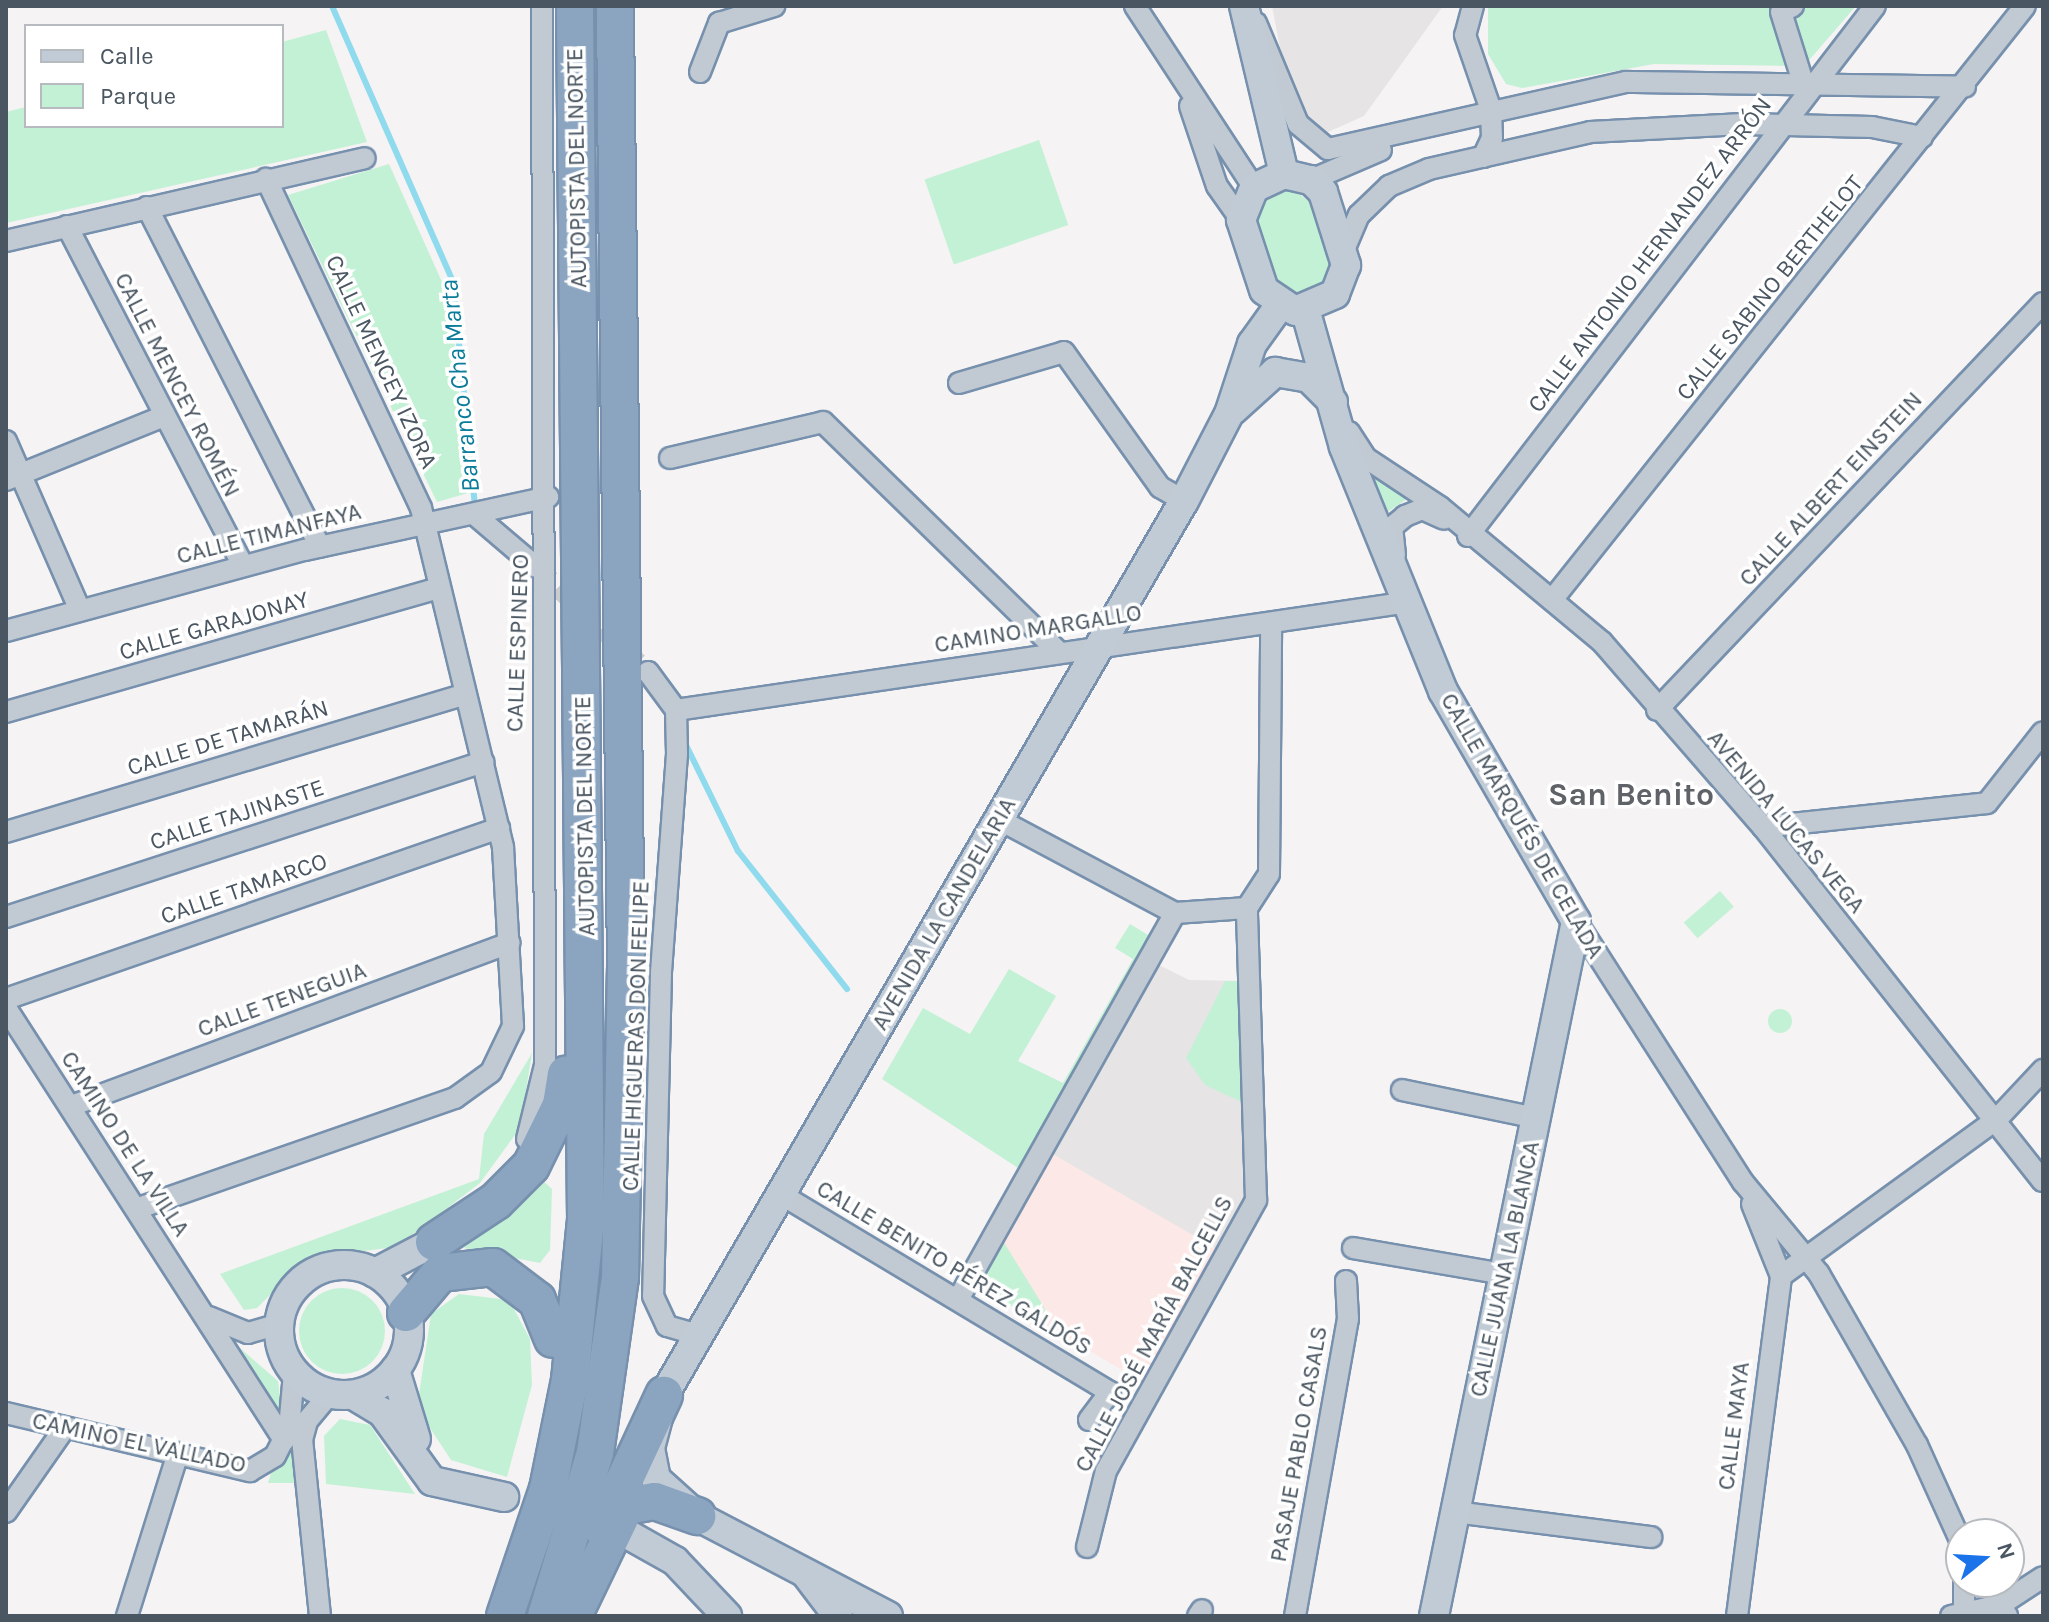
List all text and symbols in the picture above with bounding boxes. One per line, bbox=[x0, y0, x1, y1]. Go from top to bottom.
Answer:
legend bbox=[24, 24, 284, 128]
text: Calle bbox=[100, 42, 154, 70]
street label: AUTOPISTA DEL NORTE bbox=[561, 48, 593, 288]
text: Parque bbox=[100, 82, 176, 110]
street label: CALLE ANTONIO HERNANDEZ ARRÓN bbox=[1522, 92, 1778, 418]
street label: CALLE SABINO BERTHELOT bbox=[1670, 170, 1870, 406]
street label: CALLE MENCEY IZORA bbox=[319, 251, 443, 473]
street label: CALLE MENCEY ROMÉN bbox=[108, 268, 246, 502]
water label: Barranco Cha Marta bbox=[433, 278, 487, 494]
street label: CALLE ALBERT EINSTEIN bbox=[1733, 386, 1929, 592]
street label: CALLE TIMANFAYA bbox=[174, 497, 364, 571]
street label: CALLE ESPINERO bbox=[500, 553, 536, 733]
street label: CALLE GARAJONAY bbox=[116, 585, 312, 667]
street label: CAMINO MARGALLO bbox=[932, 598, 1144, 660]
street label: CALLE MARQUÉS DE CELADA bbox=[1434, 688, 1610, 964]
street label: CALLE DE TAMARÁN bbox=[124, 694, 332, 782]
street label: AUTOPISTA DEL NORTE bbox=[569, 696, 601, 936]
street label: AVENIDA LUCAS VEGA bbox=[1701, 724, 1871, 920]
street label: CALLE TAJINASTE bbox=[146, 773, 328, 857]
district label: San Benito bbox=[1548, 776, 1714, 814]
street label: AVENIDA LA CANDELARIA bbox=[866, 793, 1022, 1035]
street label: CALLE TAMARCO bbox=[157, 847, 331, 931]
street label: CALLE HIGUERAS DON FELIPE bbox=[616, 880, 656, 1192]
street label: CALLE TENEGUIA bbox=[194, 956, 370, 1044]
street label: CAMINO DE LA VILLA bbox=[54, 1046, 196, 1242]
street label: CALLE JUANA LA BLANCA bbox=[1464, 1138, 1546, 1400]
street label: CALLE BENITO PÉREZ GALDÓS bbox=[811, 1174, 1097, 1362]
street label: CALLE JOSÉ MARÍA BALCELLS bbox=[1069, 1191, 1239, 1477]
street label: PASAJE PABLO CASALS bbox=[1264, 1324, 1334, 1564]
street label: CALLE MAYA bbox=[1712, 1360, 1756, 1492]
street label: CAMINO EL VALLADO bbox=[30, 1406, 248, 1480]
north arrow bbox=[1945, 1518, 2025, 1598]
text: N bbox=[1991, 1540, 2021, 1563]

